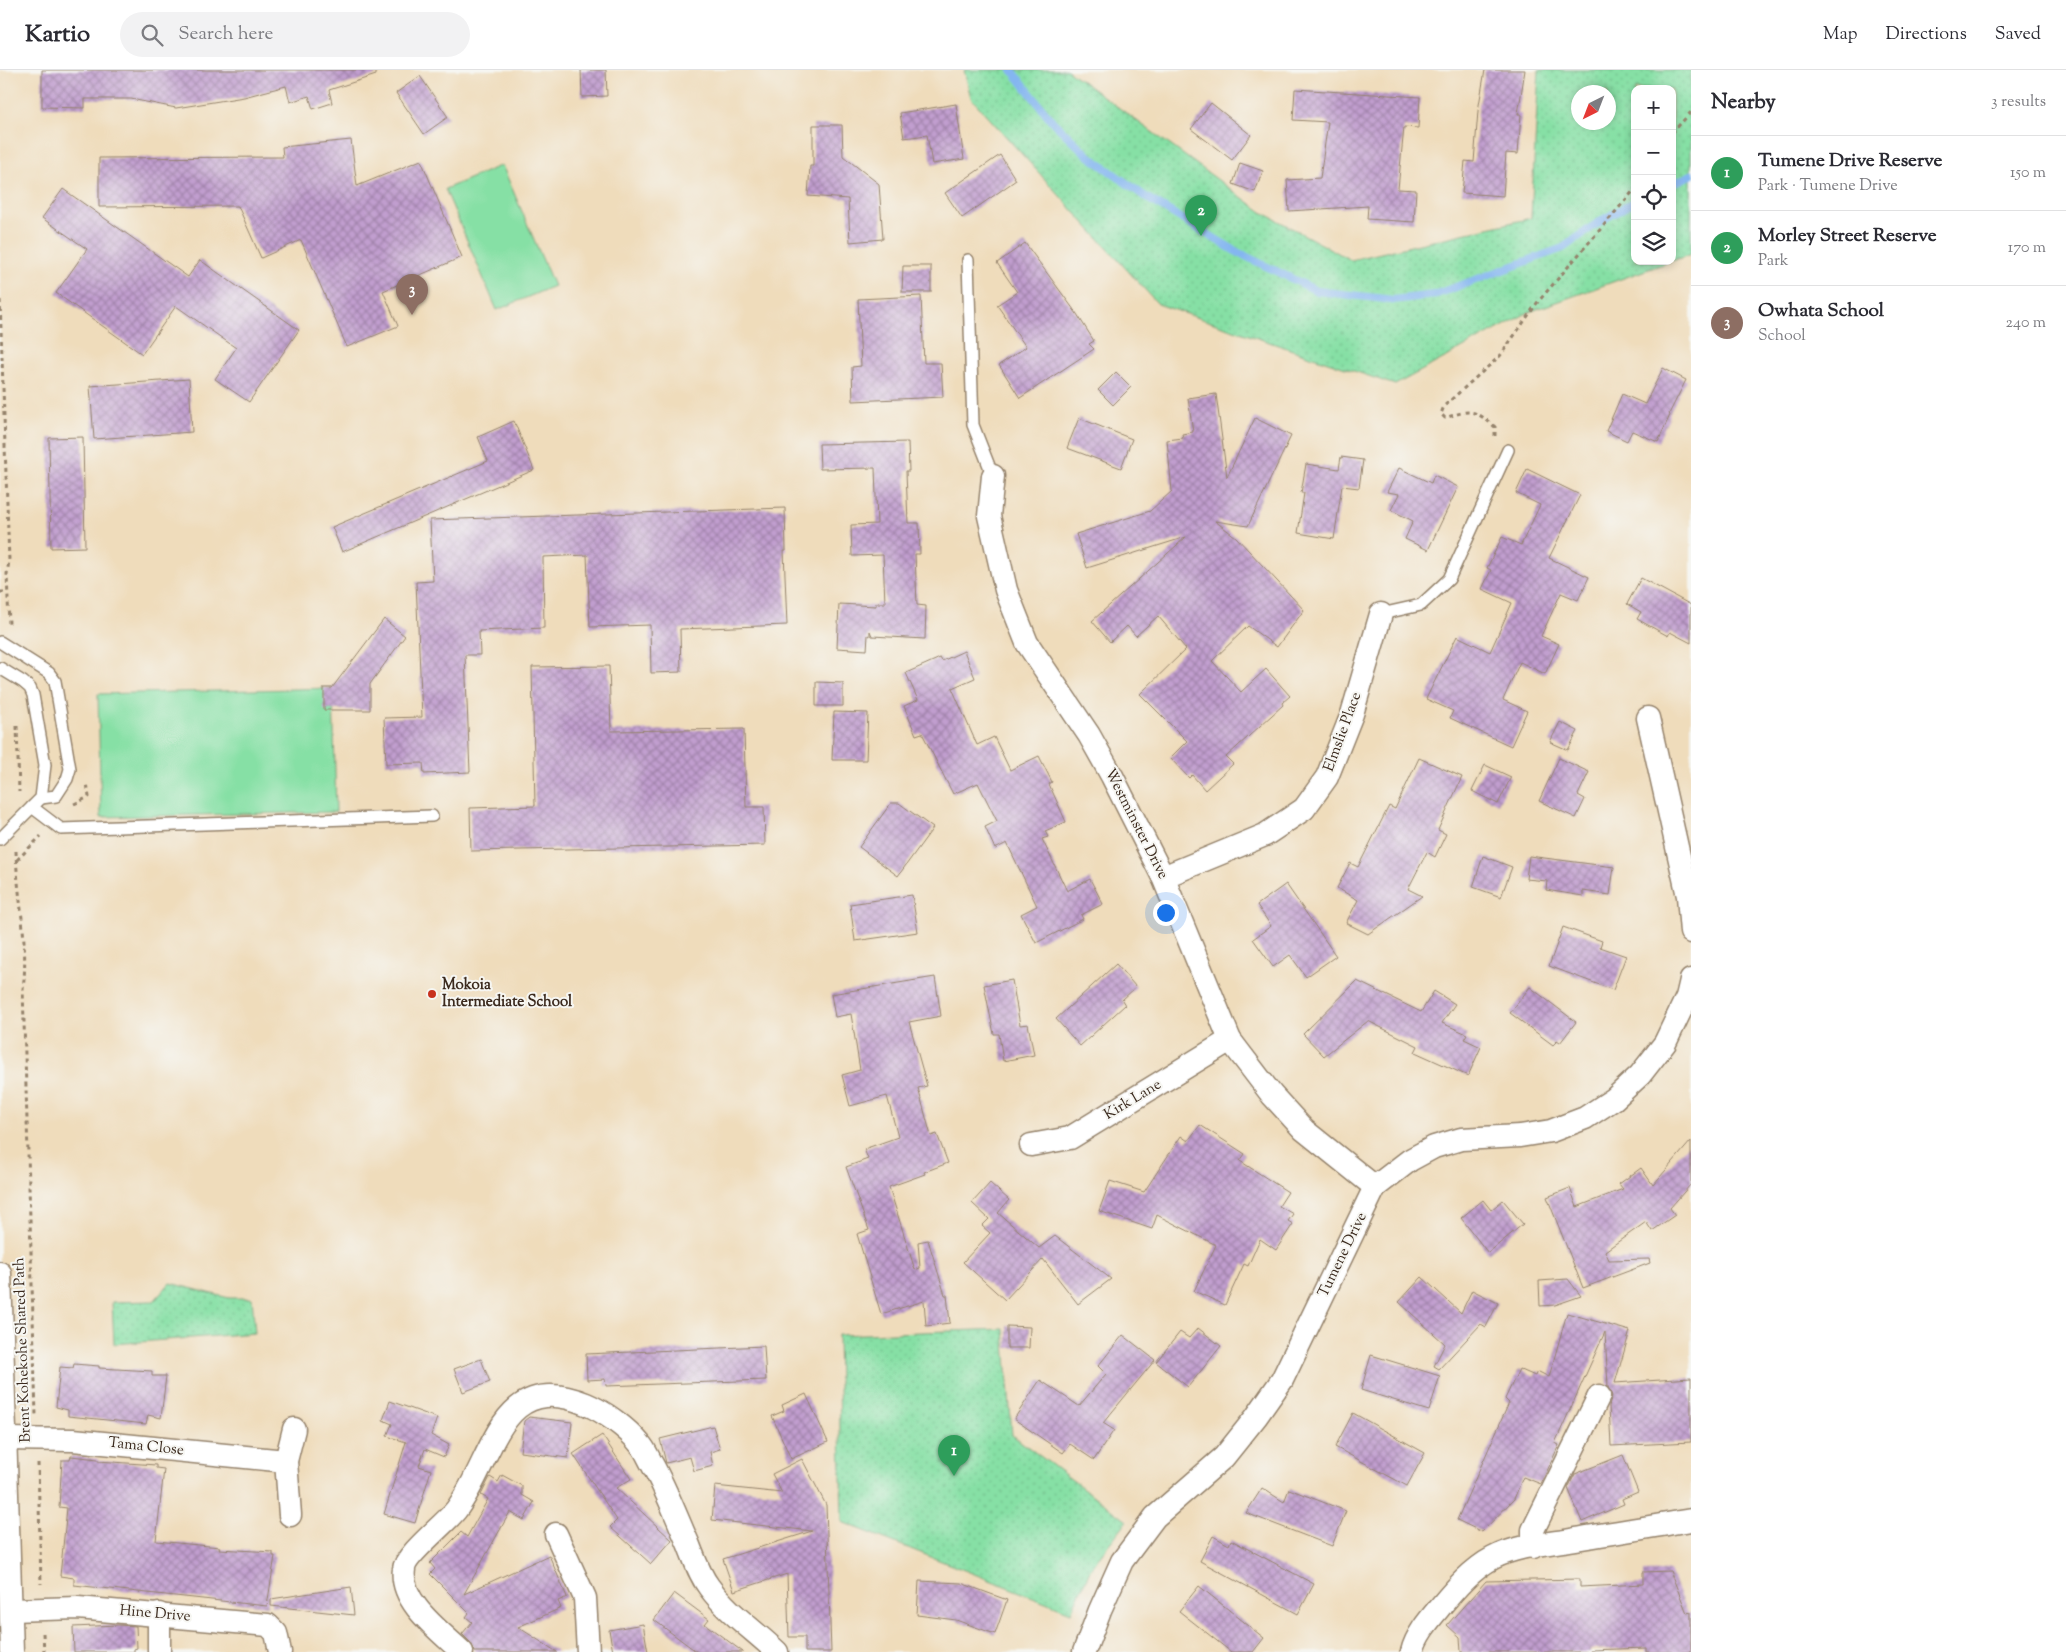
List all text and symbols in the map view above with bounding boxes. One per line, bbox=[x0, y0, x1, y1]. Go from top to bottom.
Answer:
search box bbox=[120, 12, 470, 57]
text: Kartio bbox=[25, 18, 90, 52]
icon: search bbox=[138, 21, 166, 49]
text: Search here bbox=[178, 21, 273, 48]
text: Map bbox=[1823, 22, 1858, 48]
text: Directions bbox=[1886, 22, 1967, 48]
text: Saved bbox=[1995, 22, 2041, 48]
north arrow bbox=[1571, 85, 1616, 130]
map controls bbox=[1631, 85, 1676, 265]
button: + bbox=[1631, 85, 1676, 130]
text: Nearby bbox=[1711, 88, 1776, 118]
text: 3 results bbox=[1991, 91, 2046, 114]
button: − bbox=[1631, 130, 1676, 175]
text: Tumene Drive Reserve bbox=[1758, 148, 1942, 175]
text: 1 bbox=[1724, 162, 1730, 185]
text: 150 m bbox=[2010, 162, 2046, 185]
button: locate bbox=[1631, 175, 1676, 220]
text: Park · Tumene Drive bbox=[1758, 175, 1898, 198]
pin: 2 bbox=[1185, 195, 1217, 236]
button: layers bbox=[1631, 220, 1676, 265]
text: Morley Street Reserve bbox=[1758, 223, 1937, 250]
text: 2 bbox=[1723, 237, 1731, 260]
text: 170 m bbox=[2008, 237, 2046, 260]
text: Park bbox=[1758, 250, 1789, 273]
pin: 3 bbox=[396, 274, 428, 315]
text: Owhata School bbox=[1758, 298, 1884, 325]
text: 3 bbox=[1724, 312, 1730, 335]
text: 240 m bbox=[2005, 312, 2046, 335]
text: School bbox=[1758, 325, 1806, 348]
street label: Elmslie Place bbox=[1319, 689, 1367, 775]
street label: Westminster Drive bbox=[1099, 765, 1173, 883]
your location bbox=[1153, 900, 1179, 926]
place label: Mokoia Intermediate School bbox=[442, 975, 573, 1013]
marker: Mokoia Intermediate School bbox=[426, 988, 438, 1000]
street label: Kirk Lane bbox=[1100, 1075, 1166, 1125]
street label: Tumene Drive bbox=[1313, 1209, 1373, 1301]
street label: Brent Kohekohe Shared Path bbox=[9, 1257, 37, 1443]
street label: Tama Close bbox=[107, 1433, 185, 1461]
pin: 1 bbox=[938, 1435, 970, 1476]
street label: Hine Drive bbox=[119, 1600, 191, 1628]

